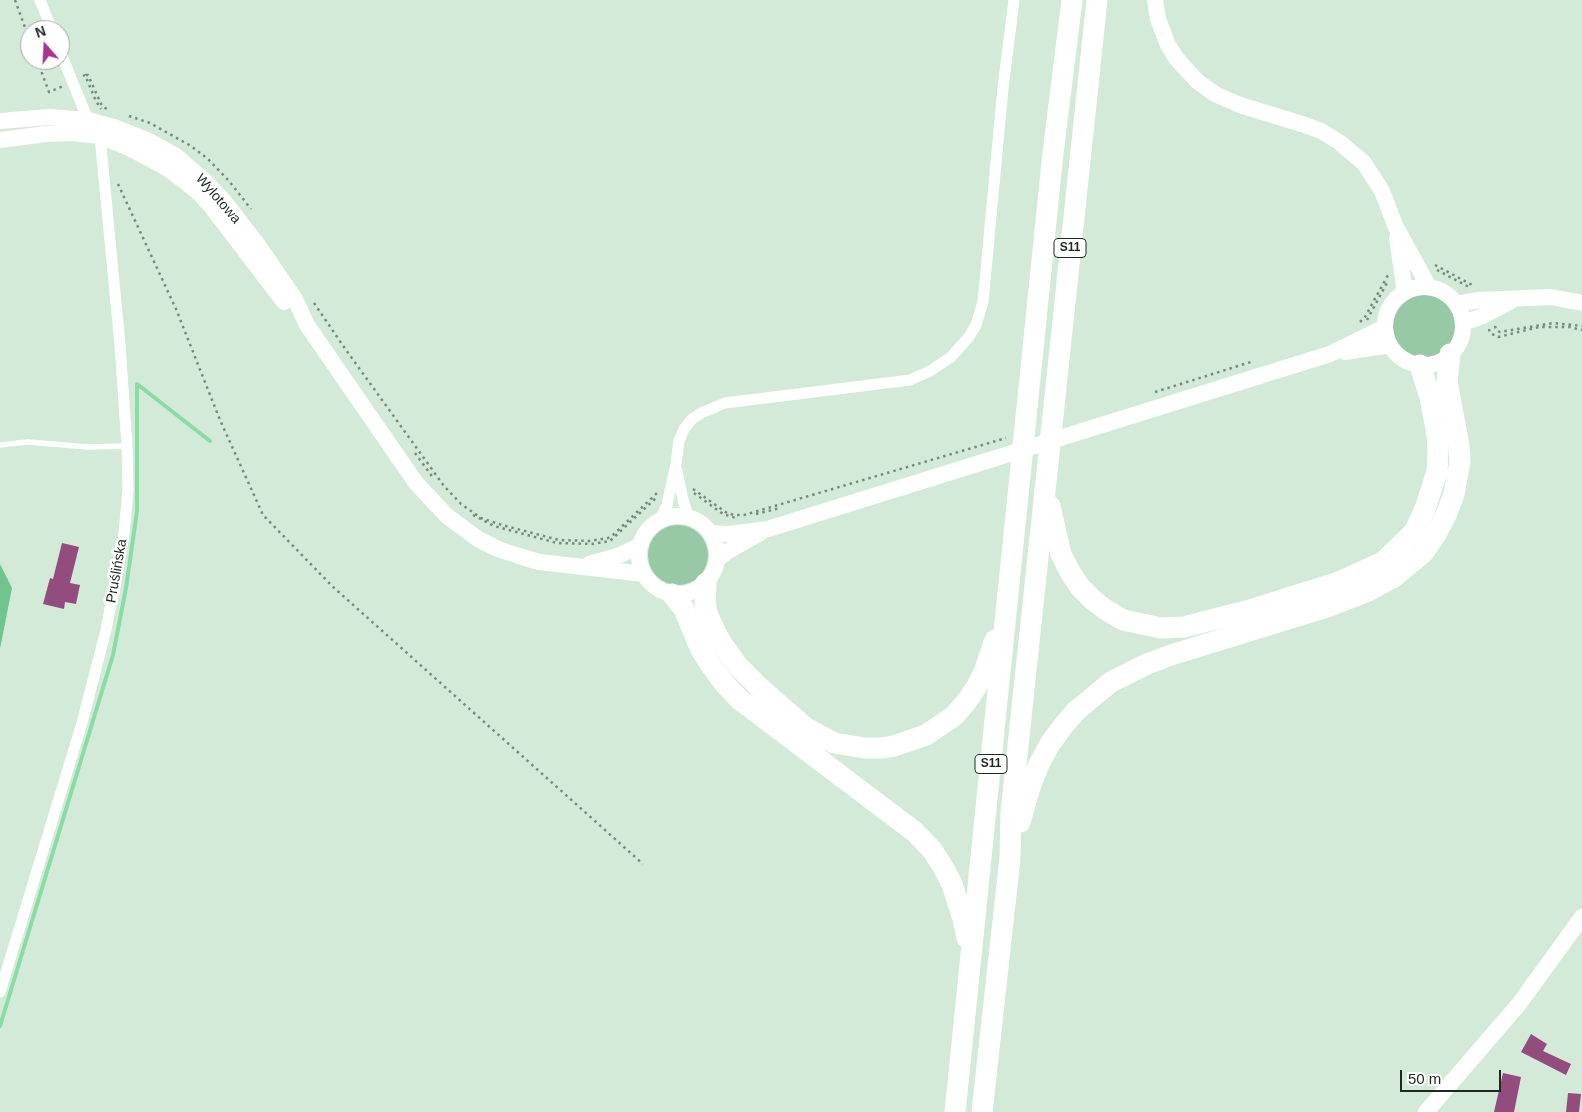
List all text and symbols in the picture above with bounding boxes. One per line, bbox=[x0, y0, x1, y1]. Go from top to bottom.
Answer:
north arrow bbox=[20, 20, 70, 70]
text: N bbox=[33, 23, 48, 41]
street label: Wylotowa bbox=[192, 171, 244, 227]
road number: S11 bbox=[1054, 238, 1086, 258]
street label: Pruślińska bbox=[103, 538, 131, 604]
road number: S11 bbox=[975, 754, 1007, 774]
scale bar bbox=[1402, 1060, 1503, 1092]
text: 50 m bbox=[1408, 1070, 1441, 1087]

